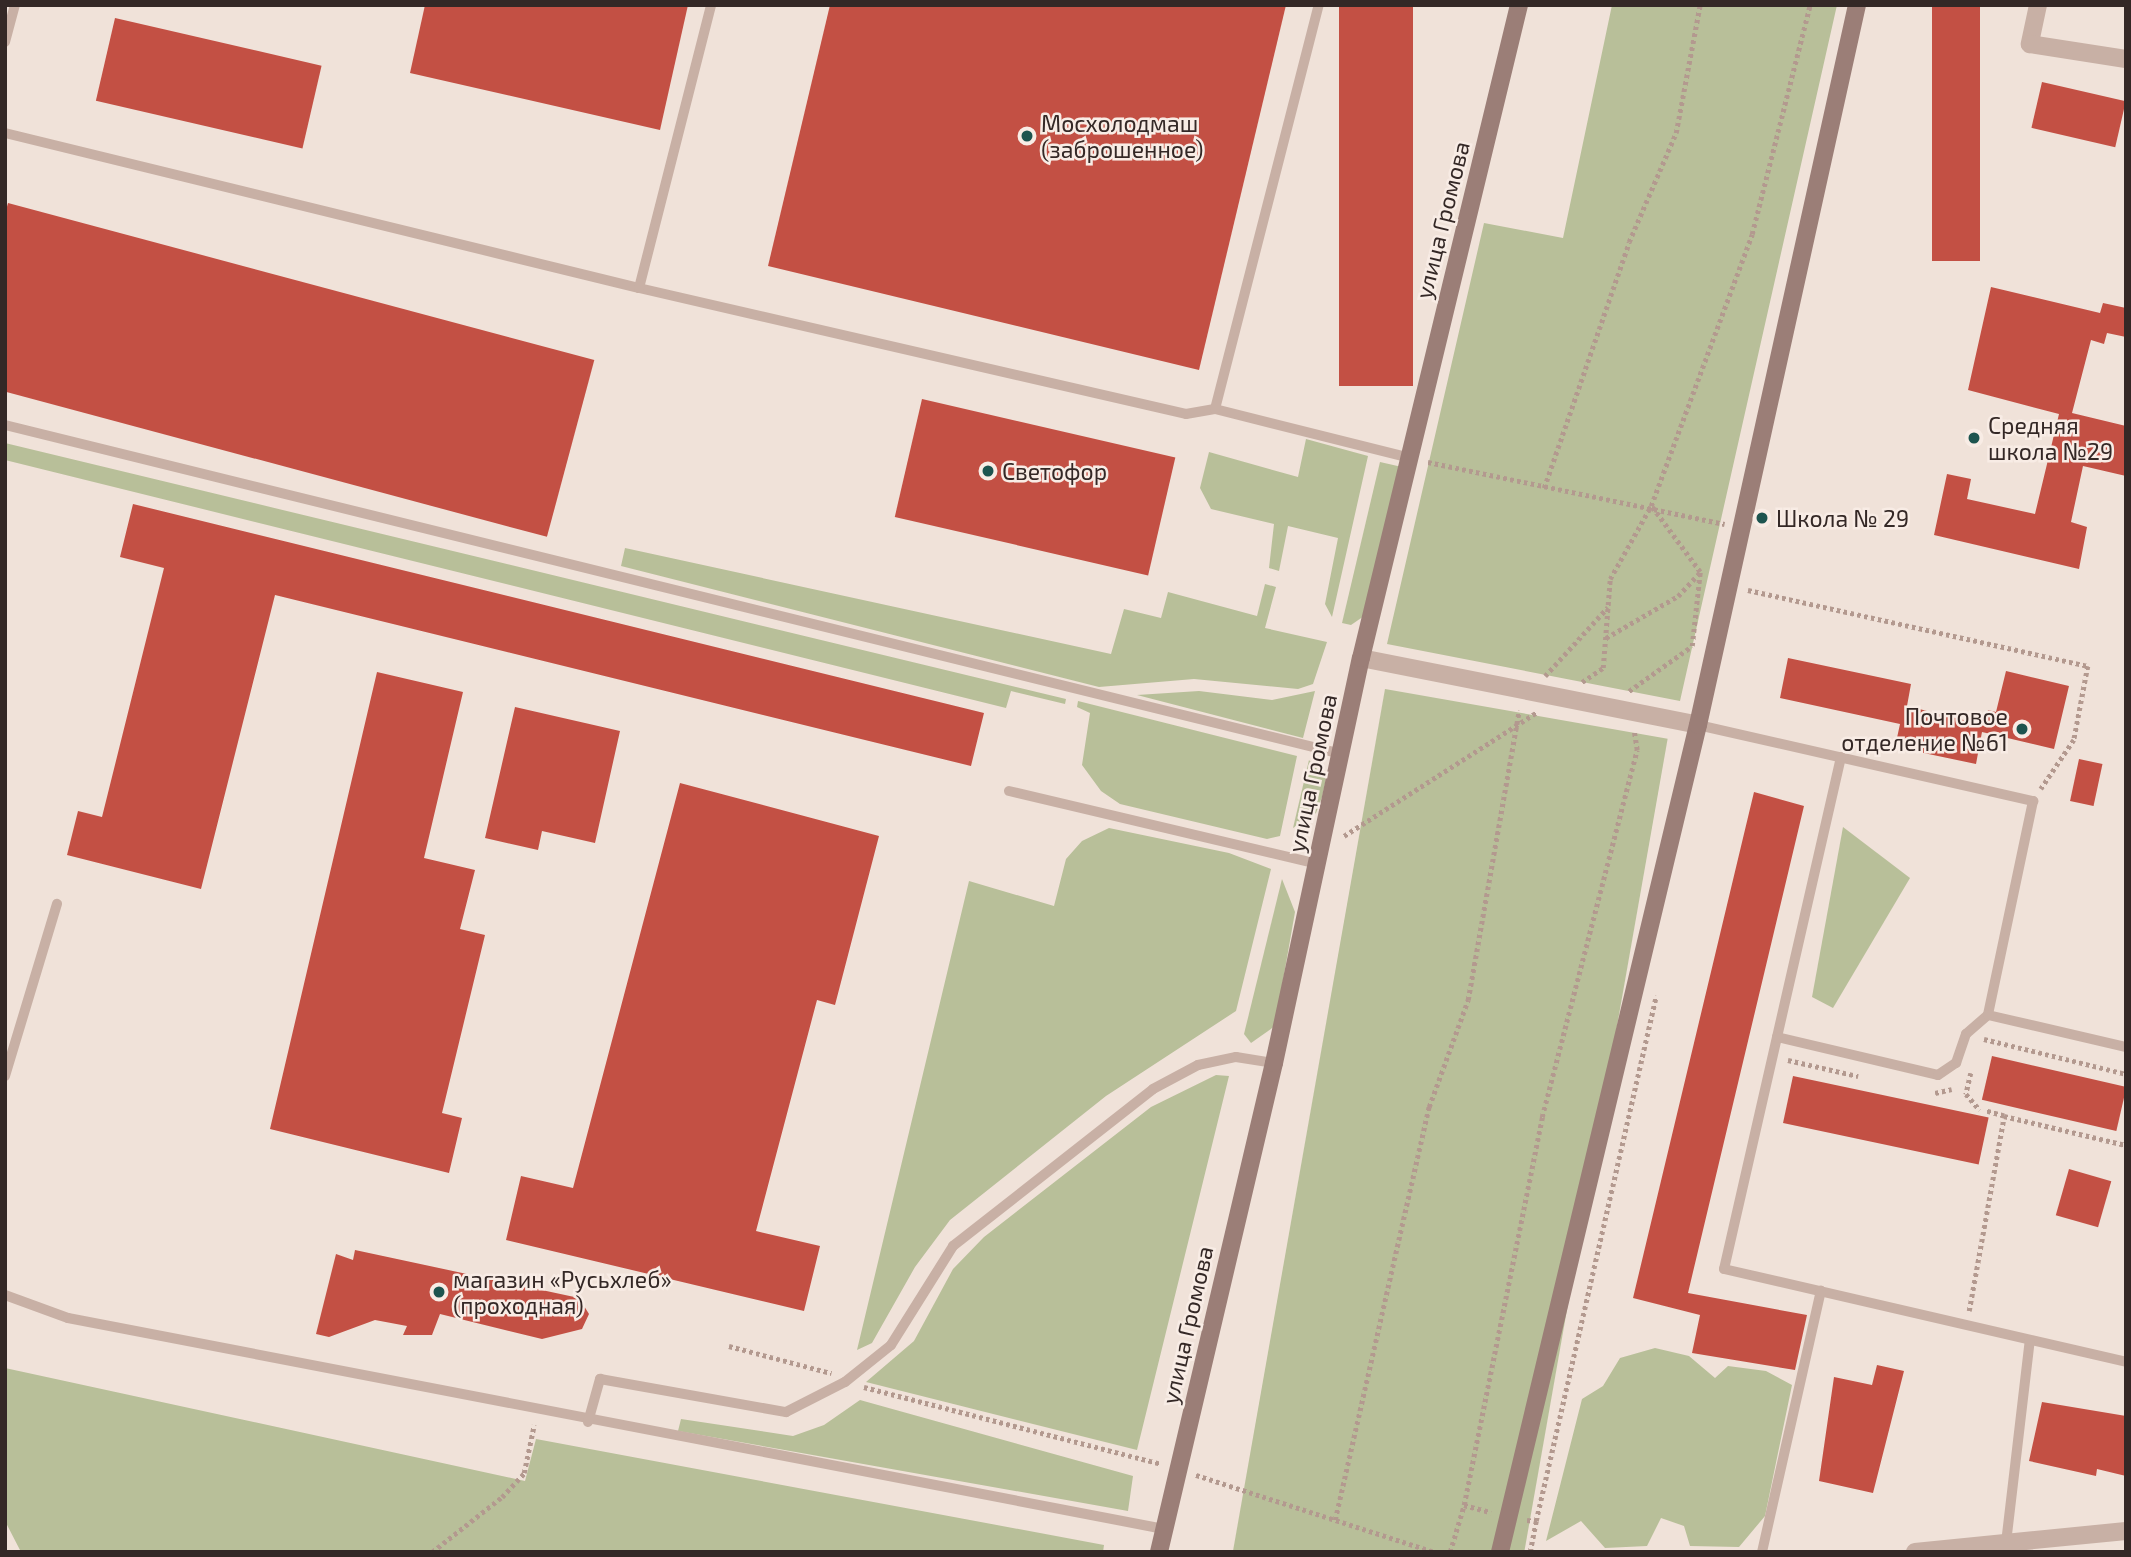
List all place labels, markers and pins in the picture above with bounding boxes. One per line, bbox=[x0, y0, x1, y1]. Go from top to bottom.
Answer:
place label: Мосхолодмаш (заброшенное) bbox=[1041, 109, 1204, 163]
marker: Мосхолодмаш (заброшенное) bbox=[1019, 128, 1035, 144]
place label: Средняя школа №29 bbox=[1988, 411, 2113, 465]
marker: Средняя школа №29 bbox=[1966, 430, 1982, 446]
place label: Светофор bbox=[1002, 457, 1107, 485]
marker: Светофор bbox=[980, 463, 996, 479]
place label: Школа № 29 bbox=[1776, 504, 1909, 532]
marker: Школа № 29 bbox=[1754, 510, 1770, 526]
place label: Почтовое отделение №61 bbox=[1841, 702, 2008, 756]
marker: Почтовое отделение №61 bbox=[2014, 721, 2030, 737]
place label: магазин «Русьхлеб» (проходная) bbox=[453, 1265, 672, 1319]
marker: магазин «Русьхлеб» (проходная) bbox=[431, 1284, 447, 1300]

